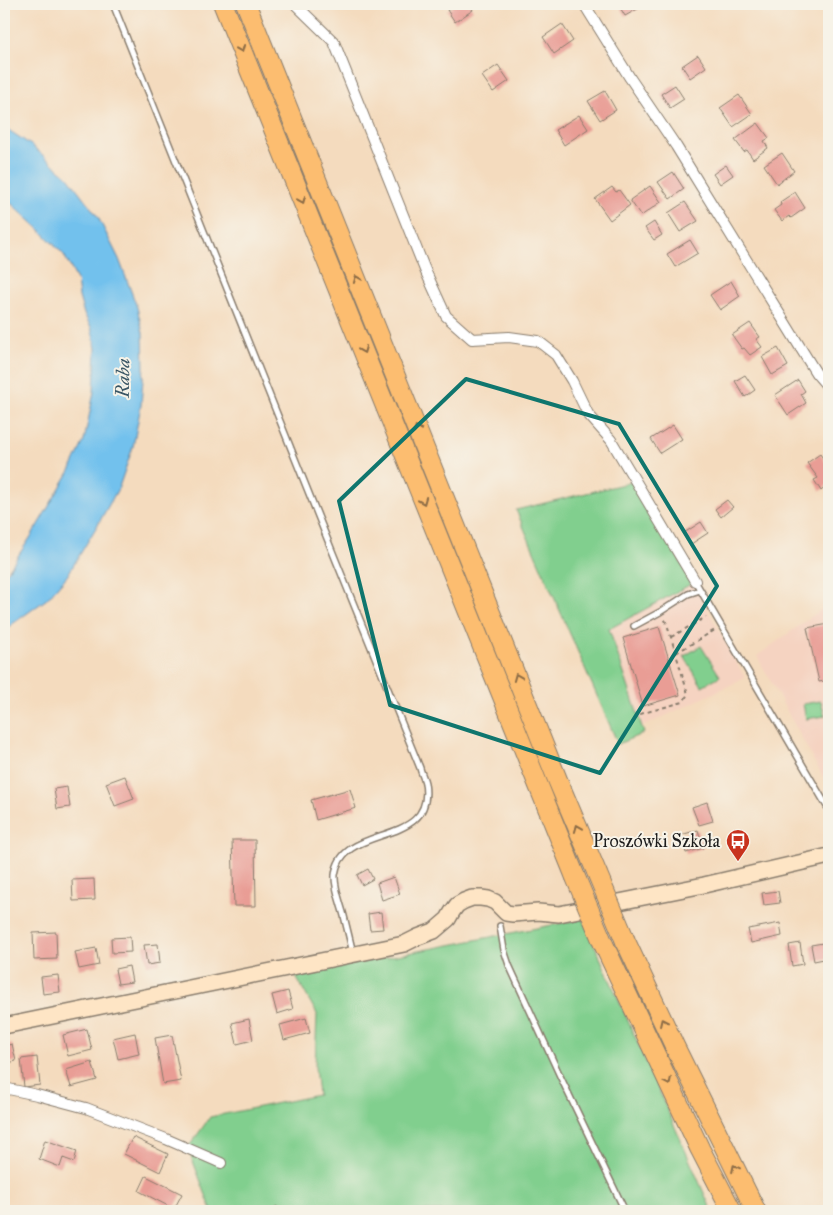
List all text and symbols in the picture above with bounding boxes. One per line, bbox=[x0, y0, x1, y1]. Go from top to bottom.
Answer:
one-way arrow bbox=[235, 44, 246, 53]
one-way arrow bbox=[296, 195, 306, 204]
one-way arrow bbox=[352, 275, 362, 283]
one-way arrow bbox=[357, 346, 367, 354]
water label: Raba bbox=[111, 358, 134, 399]
one-way arrow bbox=[413, 425, 423, 434]
one-way arrow bbox=[417, 496, 428, 505]
one-way arrow bbox=[513, 674, 523, 682]
one-way arrow bbox=[574, 824, 584, 833]
bus stop icon: Proszówki Szkoła bbox=[725, 828, 751, 862]
place label: Proszówki Szkoła bbox=[593, 830, 720, 852]
one-way arrow bbox=[659, 1018, 669, 1027]
one-way arrow bbox=[662, 1077, 673, 1086]
one-way arrow bbox=[731, 1164, 741, 1173]

